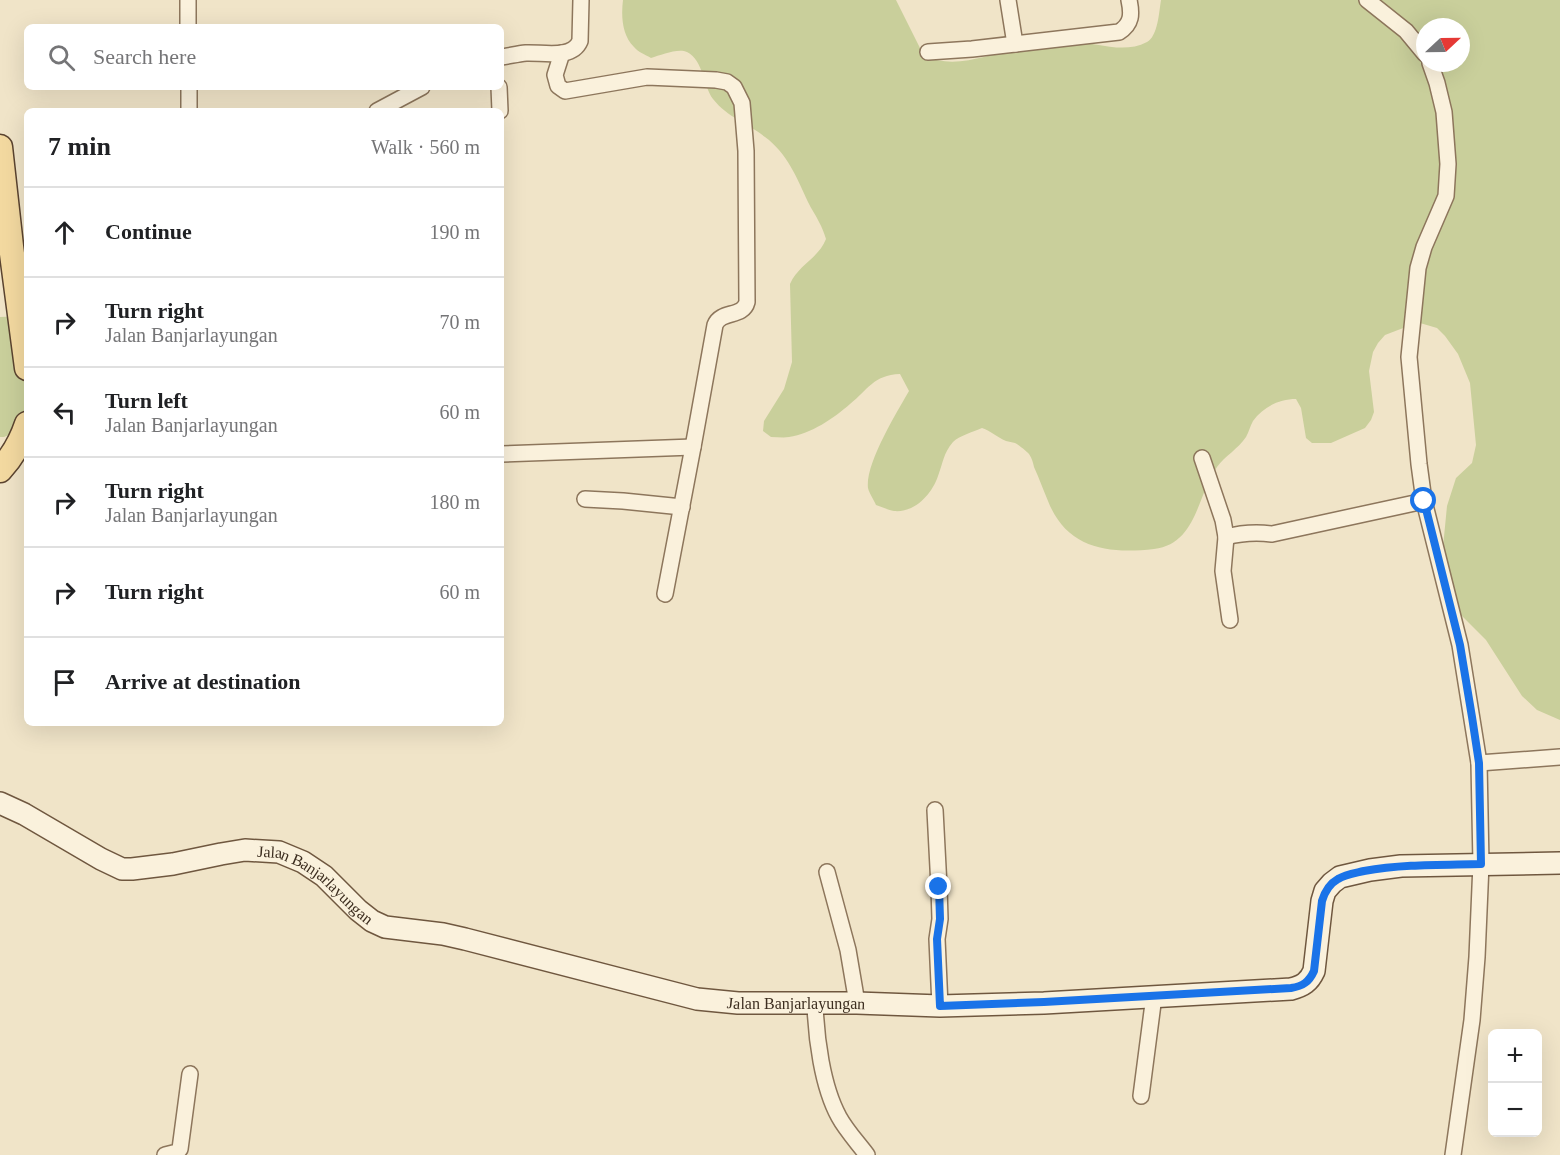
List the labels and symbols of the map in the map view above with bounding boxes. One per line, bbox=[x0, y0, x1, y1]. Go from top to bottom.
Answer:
north arrow bbox=[1416, 18, 1470, 72]
route start bbox=[1410, 487, 1436, 513]
street label: Jalan Banjarlayungan bbox=[257, 842, 377, 927]
route end bbox=[925, 873, 951, 899]
street label: Jalan Banjarlayungan bbox=[726, 993, 866, 1013]

